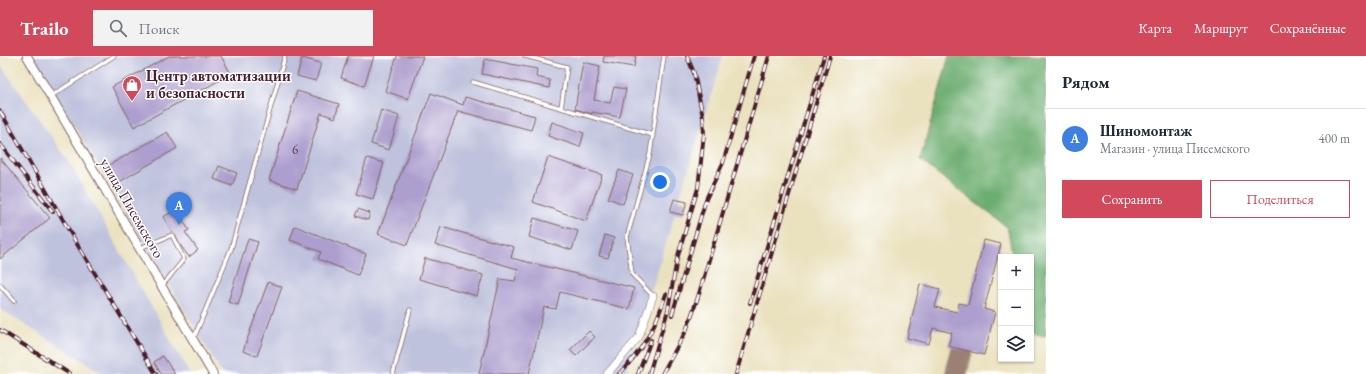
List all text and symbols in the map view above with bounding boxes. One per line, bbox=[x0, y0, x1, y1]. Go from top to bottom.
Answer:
search box bbox=[93, 10, 373, 46]
text: Trailo bbox=[20, 16, 69, 41]
icon: search bbox=[107, 17, 129, 39]
text: Поиск bbox=[139, 19, 179, 38]
text: Карта bbox=[1139, 19, 1172, 37]
text: Маршрут bbox=[1194, 19, 1248, 37]
text: Сохранённые bbox=[1270, 19, 1346, 37]
place label: Центр автоматизации и безопасности bbox=[146, 66, 291, 102]
text: Рядом bbox=[1062, 71, 1110, 93]
shop icon: Центр автоматизации и безопасности bbox=[121, 74, 143, 102]
text: Шиномонтаж bbox=[1100, 121, 1192, 140]
text: A bbox=[1070, 130, 1080, 147]
text: 400 m bbox=[1319, 130, 1350, 147]
text: Магазин · улица Писемского bbox=[1100, 140, 1250, 157]
house number: 6 bbox=[292, 141, 298, 158]
street label: улица Писемского bbox=[96, 154, 169, 261]
your location bbox=[650, 172, 670, 192]
button: Сохранить bbox=[1062, 180, 1202, 218]
button: Поделиться bbox=[1210, 180, 1350, 218]
pin: A bbox=[166, 192, 192, 225]
map controls bbox=[998, 254, 1034, 362]
button: + bbox=[998, 254, 1034, 290]
button: − bbox=[998, 290, 1034, 326]
button: layers bbox=[998, 326, 1034, 362]

